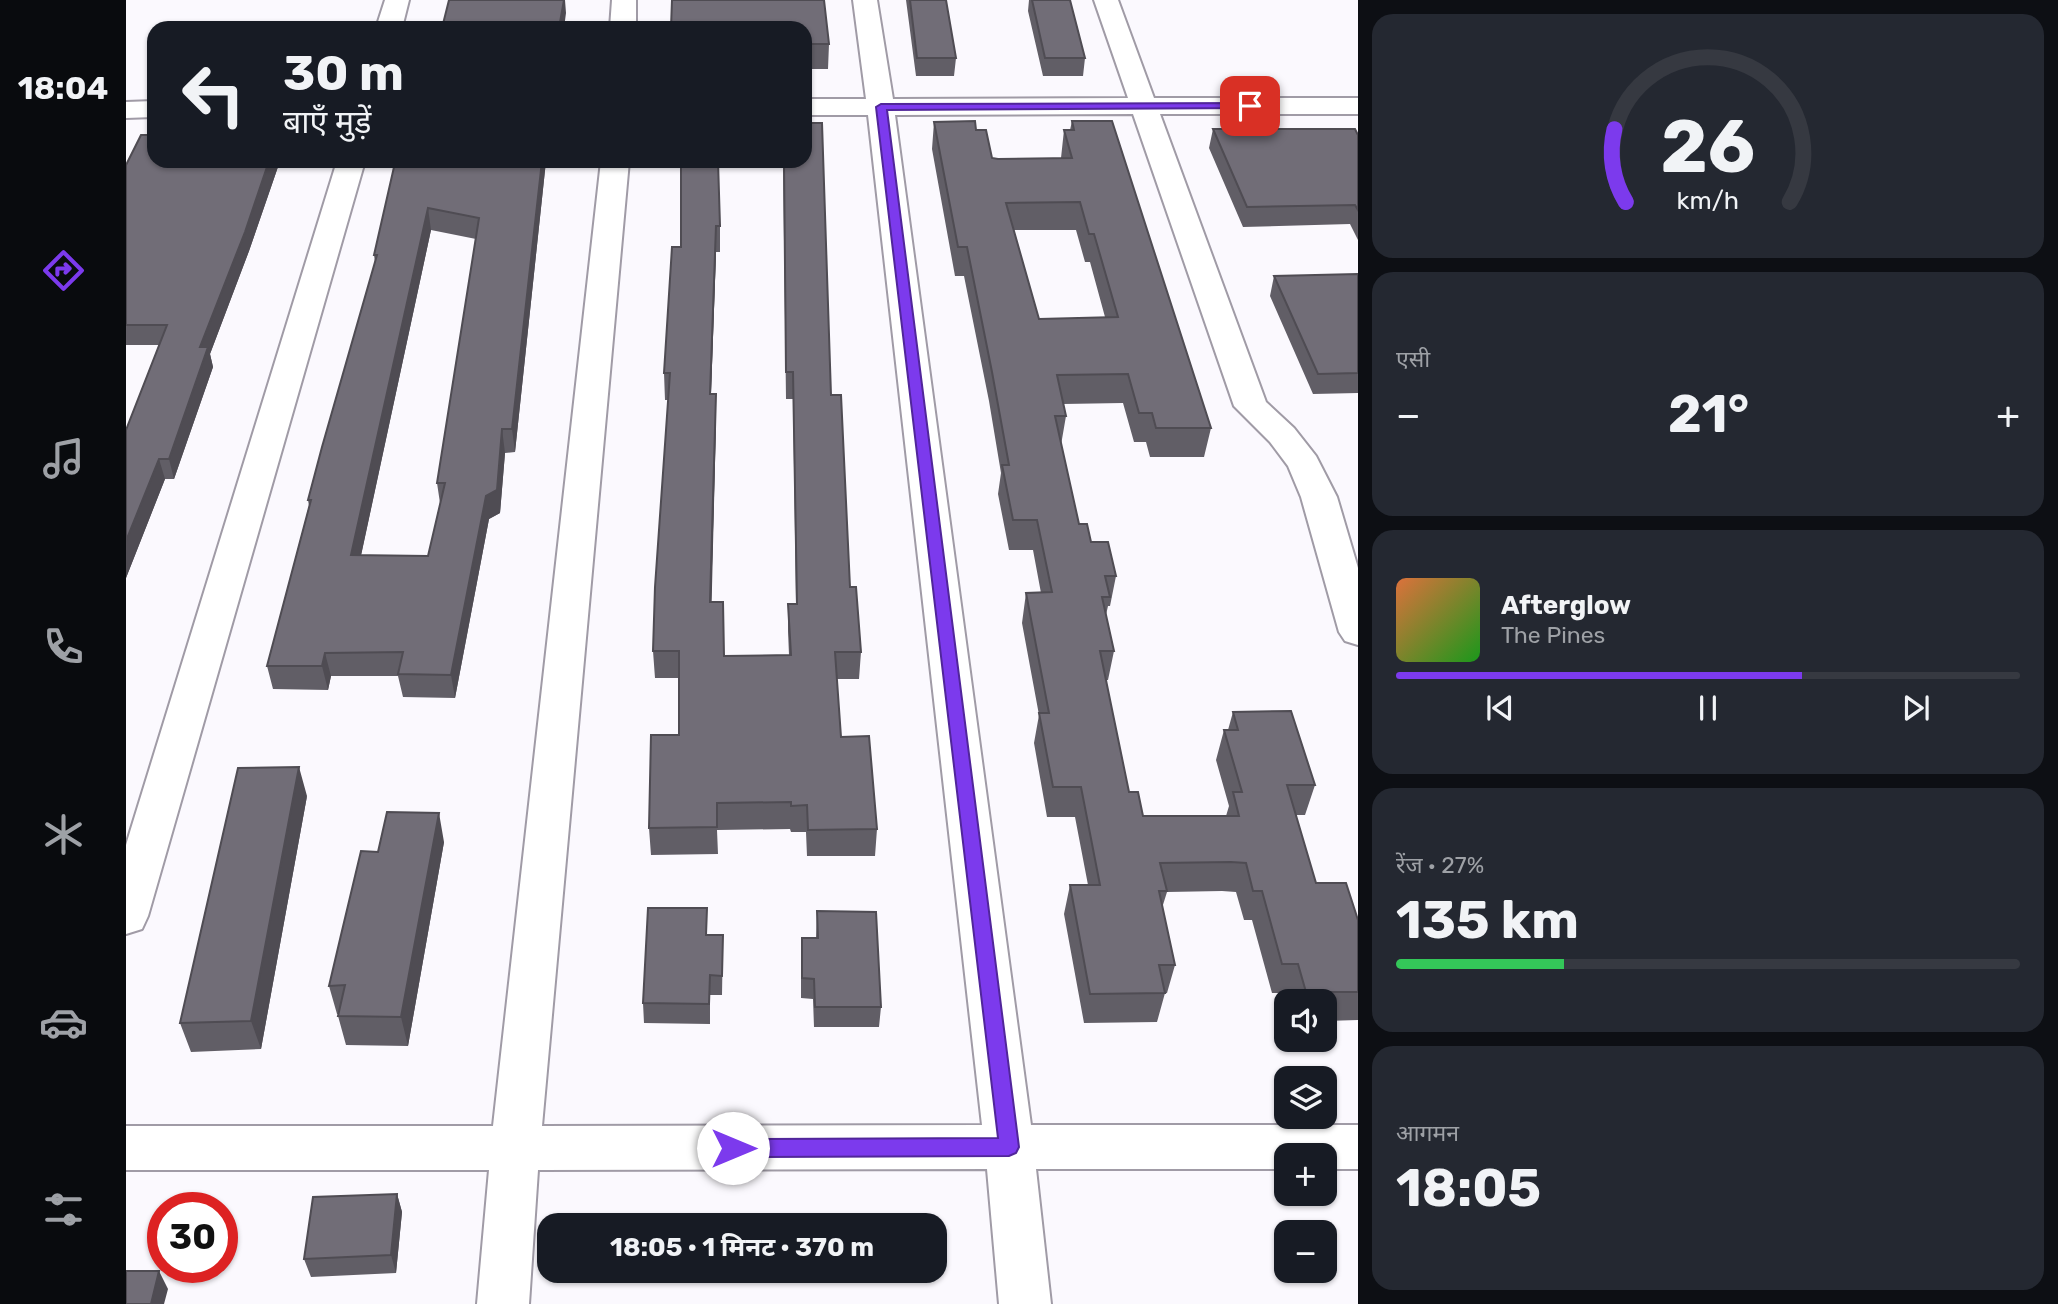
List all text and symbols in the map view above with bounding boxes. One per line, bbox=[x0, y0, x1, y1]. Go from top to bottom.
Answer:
text: 30 m bbox=[283, 44, 404, 102]
icon: left bbox=[168, 49, 259, 140]
text: 18:04 bbox=[18, 69, 108, 107]
pin bbox=[1220, 76, 1280, 136]
icon: arrive bbox=[1231, 87, 1269, 125]
text: बाएँ मुड़ें bbox=[283, 103, 371, 141]
text: 26 bbox=[1661, 104, 1755, 190]
text: km/h bbox=[1677, 186, 1739, 215]
icon: directions bbox=[39, 246, 88, 295]
text: एसी bbox=[1396, 345, 1430, 373]
text: 21° bbox=[1668, 383, 1749, 445]
text: − bbox=[1396, 392, 1421, 438]
text: + bbox=[1996, 392, 2020, 438]
icon: music bbox=[39, 434, 88, 483]
text: Afterglow bbox=[1501, 590, 1631, 621]
text: The Pines bbox=[1501, 621, 1605, 649]
icon: phone bbox=[39, 622, 88, 671]
icon: previous bbox=[1481, 689, 1519, 727]
icon: pause bbox=[1689, 689, 1727, 727]
icon: next bbox=[1897, 689, 1935, 727]
icon: climate bbox=[39, 810, 88, 859]
text: रेंज · 27% bbox=[1396, 851, 1484, 879]
text: 135 km bbox=[1396, 889, 1579, 951]
map controls bbox=[1274, 989, 1337, 1283]
button: sound bbox=[1274, 989, 1337, 1052]
icon: car bbox=[39, 998, 88, 1047]
button: layers bbox=[1274, 1066, 1337, 1129]
position arrow bbox=[696, 1111, 770, 1185]
text: आगमन bbox=[1396, 1119, 1459, 1147]
button: + bbox=[1274, 1143, 1337, 1206]
text: 18:05 bbox=[1396, 1157, 1541, 1219]
icon: filters bbox=[39, 1185, 88, 1234]
speed limit sign: 30 bbox=[147, 1192, 238, 1283]
button: − bbox=[1274, 1220, 1337, 1283]
text: 18:05 · 1 मिनट · 370 m bbox=[610, 1232, 874, 1263]

